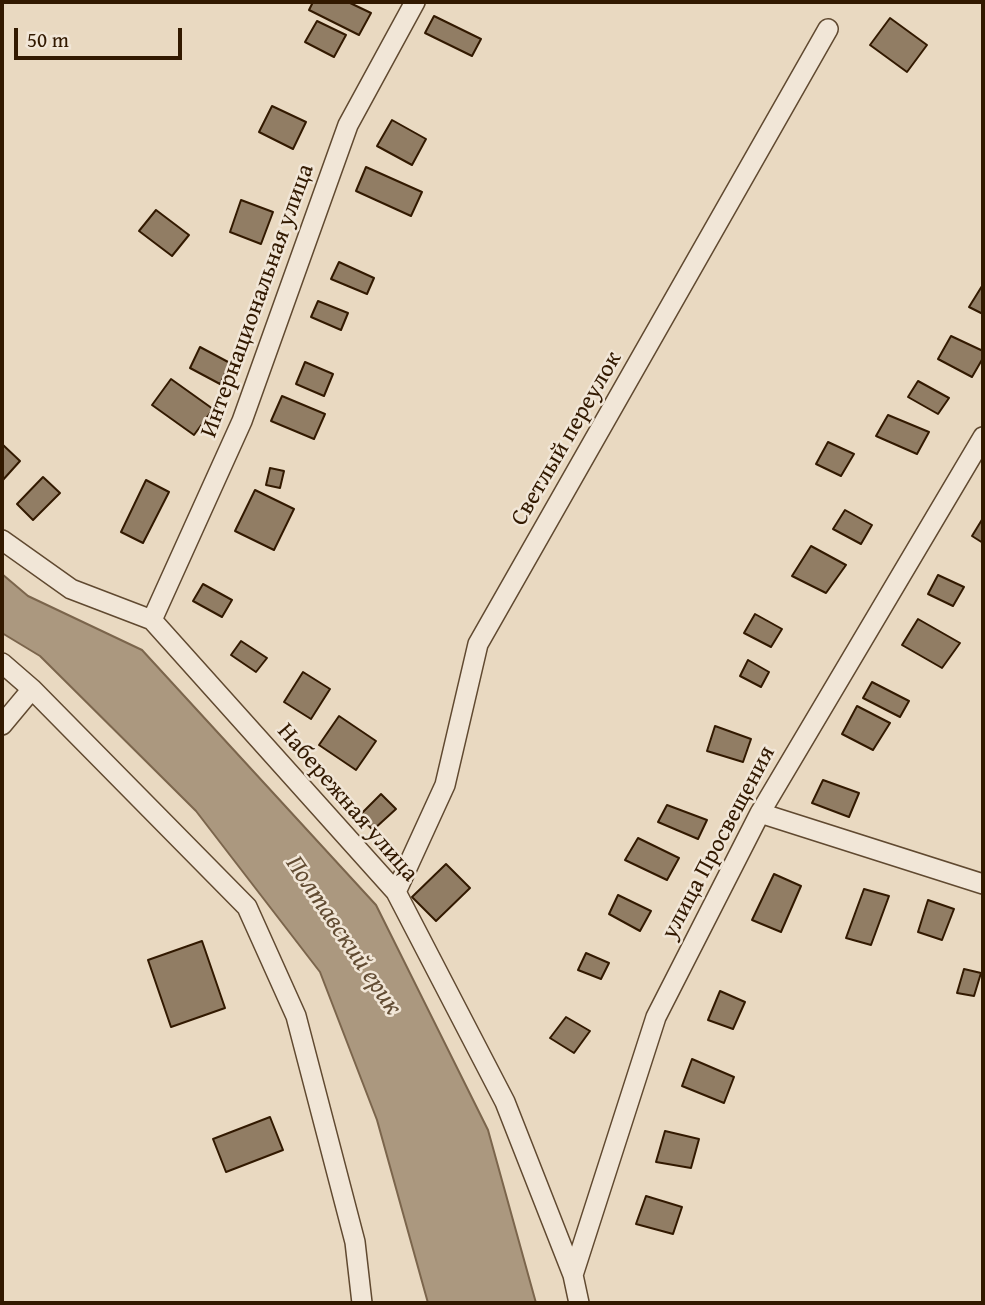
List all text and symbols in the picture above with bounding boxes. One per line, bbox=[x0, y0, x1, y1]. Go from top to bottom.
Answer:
scale bar bbox=[18, 14, 186, 58]
text: 50 m bbox=[27, 24, 69, 55]
street label: Интернациональная улица bbox=[195, 160, 321, 442]
street label: Светлый переулок bbox=[505, 347, 629, 531]
street label: Набережная улица bbox=[270, 718, 424, 888]
street label: улица Просвещения bbox=[656, 742, 782, 944]
water label: Полтавский ерик bbox=[278, 850, 408, 1022]

